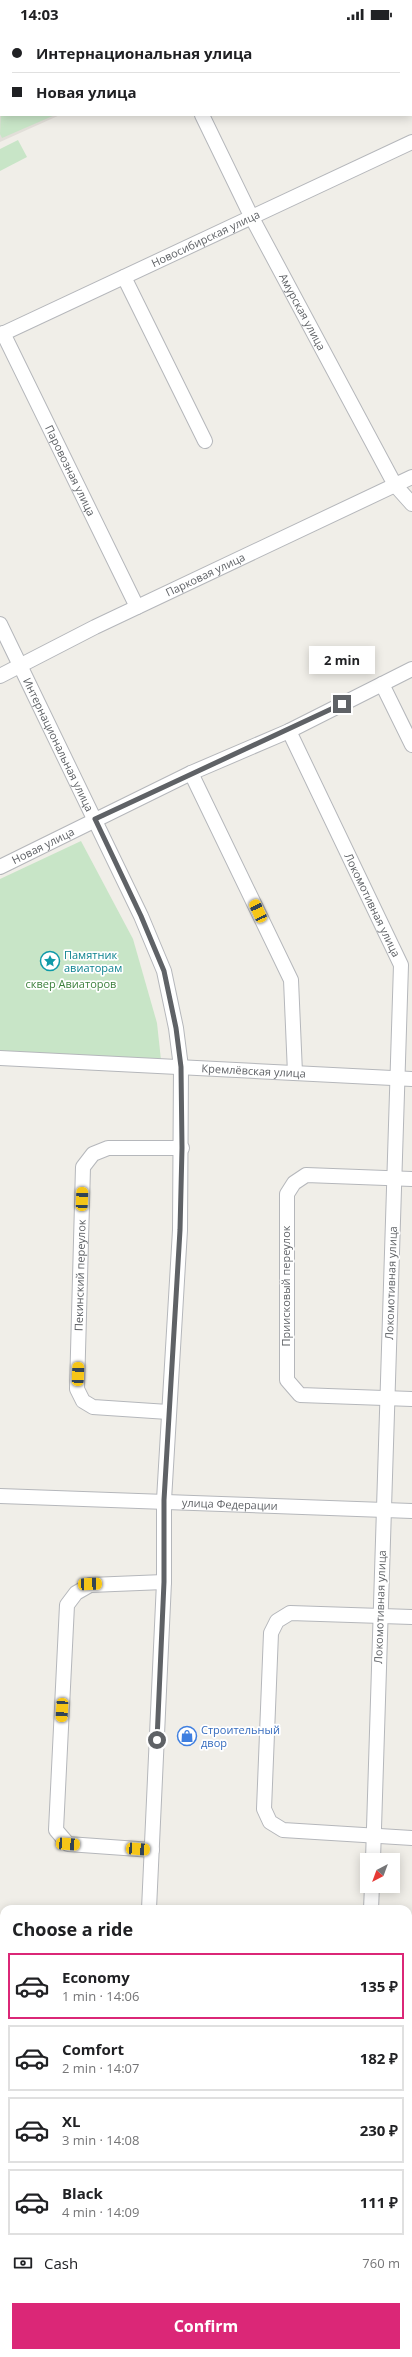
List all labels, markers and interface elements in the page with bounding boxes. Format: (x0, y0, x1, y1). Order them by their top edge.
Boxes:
text: 14:03 (20, 4, 59, 24)
text: Интернациональная улица (36, 43, 252, 63)
text: Новая улица (36, 82, 136, 102)
street label: Новосибирская улица (149, 206, 262, 270)
street label: Амурская улица (276, 271, 329, 353)
street label: Паровозная улица (42, 422, 99, 518)
street label: Парковая улица (163, 549, 247, 600)
callout: 2 min (309, 646, 375, 674)
text: 2 min (324, 651, 360, 669)
street label: Интернациональная улица (20, 675, 97, 814)
route end (333, 695, 351, 713)
street label: Новая улица (9, 824, 77, 867)
street label: Локомотивная улица (341, 850, 404, 959)
car (247, 898, 269, 924)
place label: Памятник авиаторам (64, 947, 122, 975)
place icon: Памятник авиаторам (39, 950, 61, 972)
park label: сквер Авиаторов (26, 976, 116, 991)
street label: Кремлёвская улица (201, 1060, 306, 1081)
car (76, 1187, 88, 1211)
street label: Пекинский переулок (71, 1219, 89, 1331)
street label: Приисковый переулок (278, 1225, 293, 1346)
street label: Локомотивная улица (381, 1226, 400, 1340)
car (72, 1362, 84, 1386)
street label: улица Федерации (182, 1495, 278, 1513)
street label: Локомотивная улица (370, 1550, 389, 1664)
car (78, 1578, 102, 1590)
car (55, 1698, 69, 1722)
place label: Строительный двор (201, 1722, 280, 1750)
shop icon: Строительный двор (176, 1725, 198, 1747)
route start (148, 1731, 166, 1749)
car (56, 1837, 80, 1851)
car (126, 1842, 150, 1856)
north arrow (360, 1853, 400, 1893)
map controls (360, 1853, 400, 1893)
text: Choose a ride (12, 1917, 133, 1941)
text: Economy (62, 1967, 130, 1987)
icon: car (14, 1968, 50, 2004)
text: 135 ₽ (360, 1976, 398, 1996)
text: 1 min · 14:06 (62, 1987, 139, 2005)
text: Comfort (62, 2039, 124, 2059)
icon: car (14, 2040, 50, 2076)
text: 182 ₽ (360, 2048, 398, 2068)
text: 2 min · 14:07 (62, 2059, 139, 2077)
text: XL (62, 2111, 80, 2131)
icon: car (14, 2112, 50, 2148)
text: 230 ₽ (360, 2120, 398, 2140)
text: 3 min · 14:08 (62, 2131, 139, 2149)
text: Black (62, 2183, 103, 2203)
icon: car (14, 2184, 50, 2220)
text: 111 ₽ (360, 2192, 398, 2212)
text: 4 min · 14:09 (62, 2203, 139, 2221)
icon: cash (12, 2252, 34, 2274)
text: Cash (44, 2253, 78, 2273)
text: 760 m (362, 2254, 400, 2272)
button: Confirm (12, 2303, 400, 2349)

